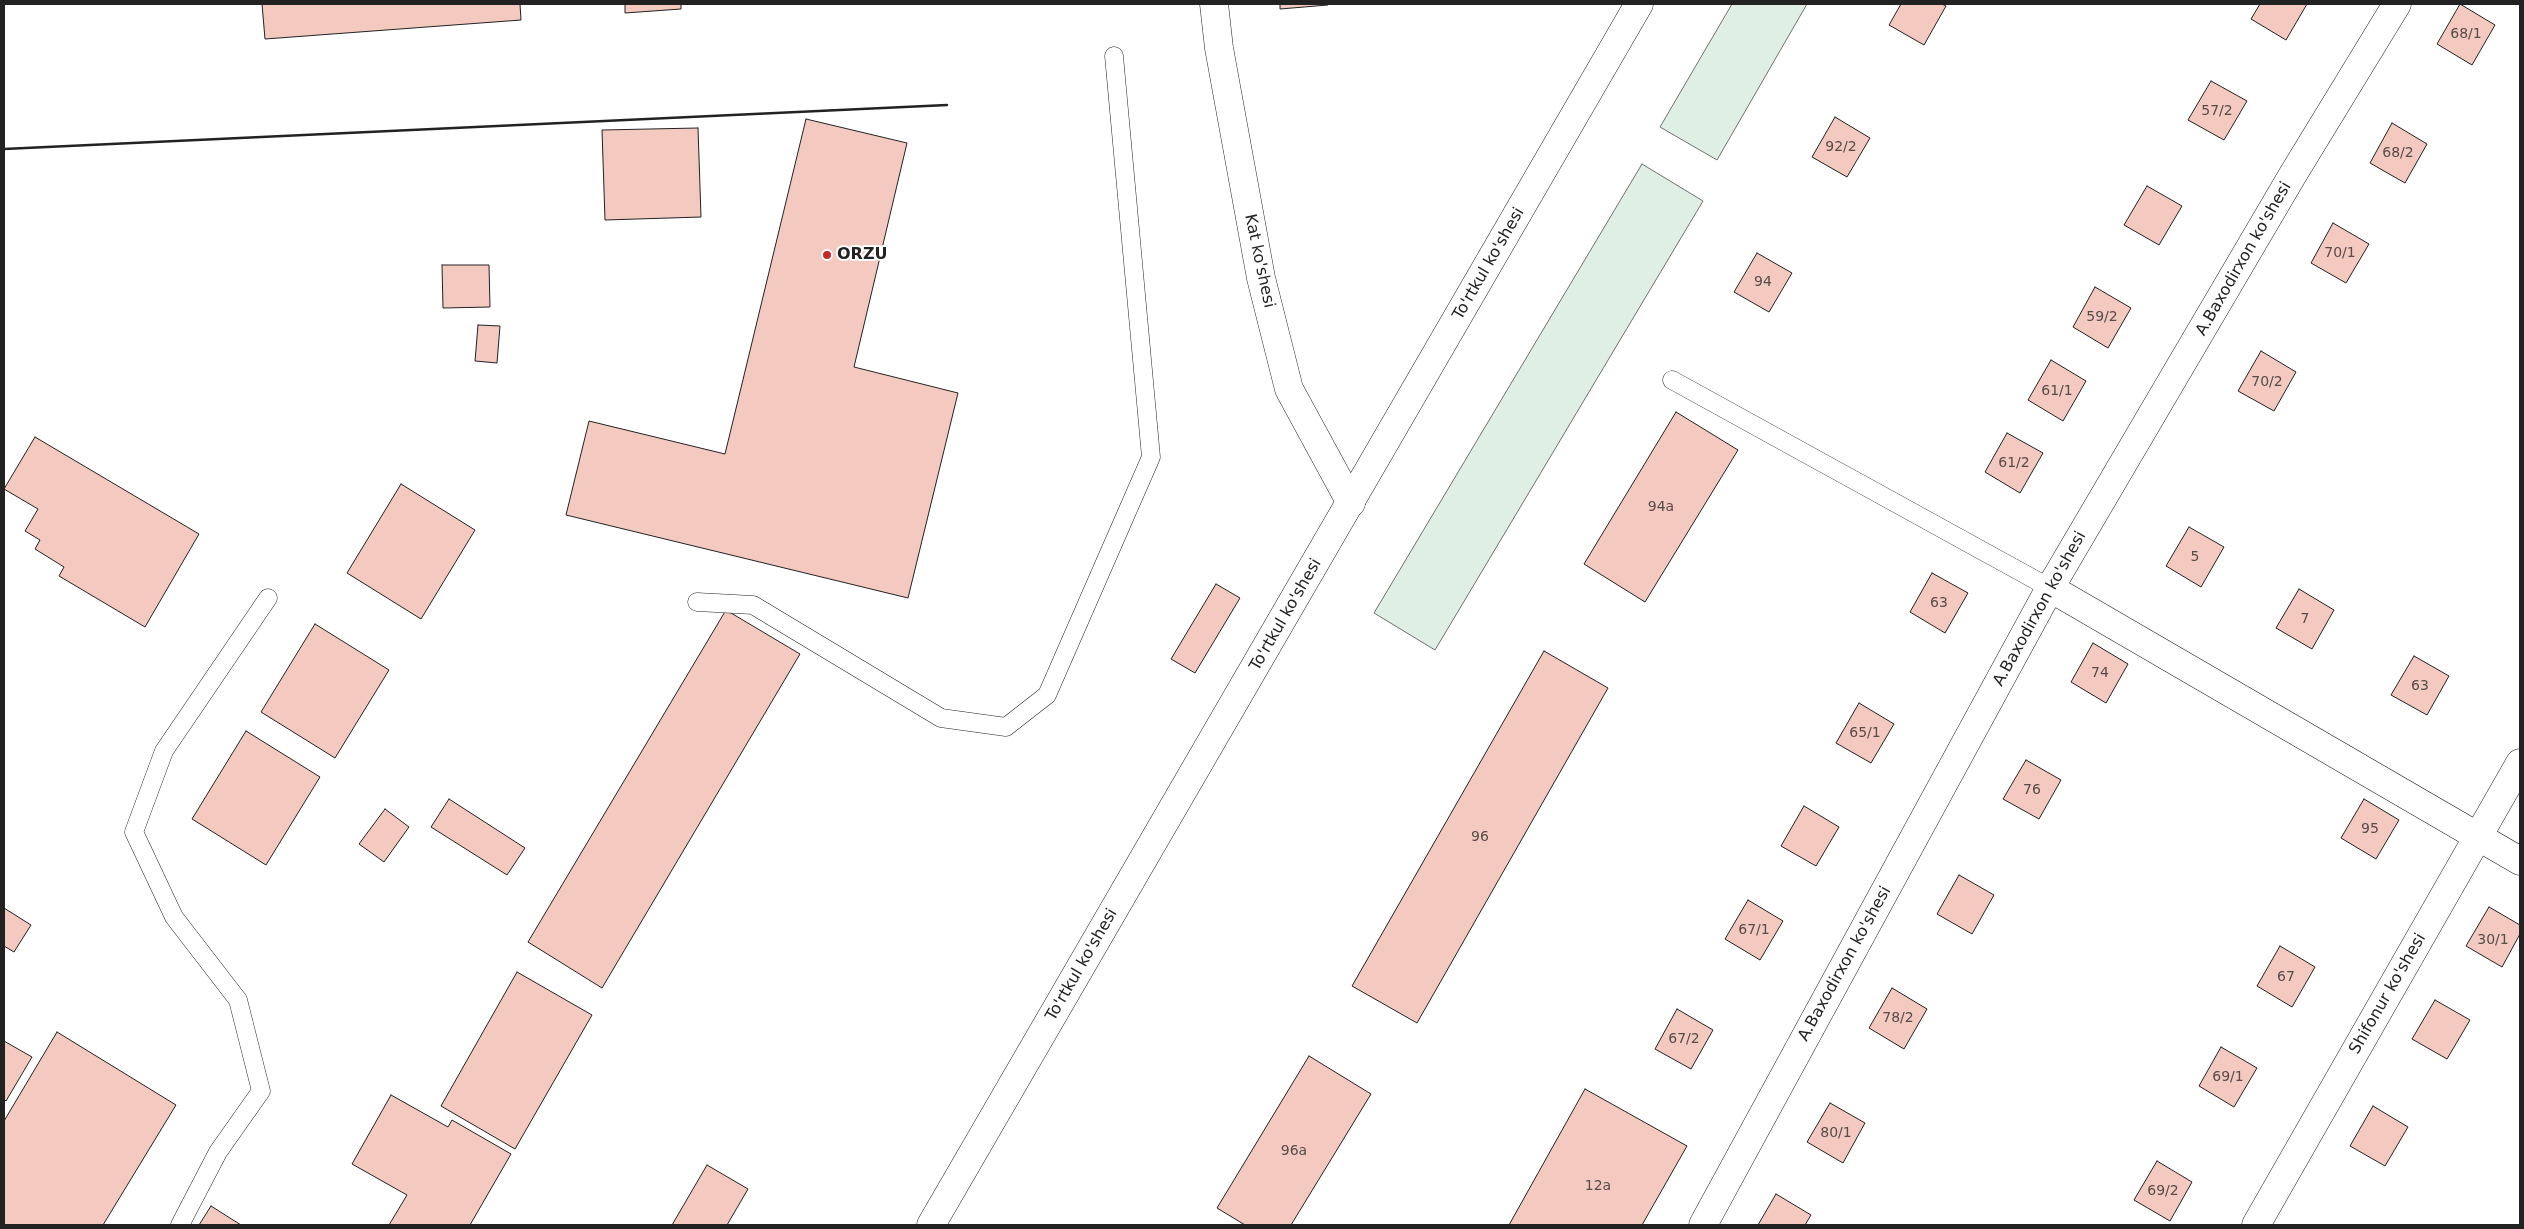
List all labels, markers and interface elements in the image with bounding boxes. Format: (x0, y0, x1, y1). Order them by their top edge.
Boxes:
house number: 68/1 (2450, 26, 2482, 42)
house number: 57/2 (2201, 103, 2233, 119)
house number: 92/2 (1825, 139, 1857, 155)
house number: 68/2 (2382, 145, 2414, 161)
street label: A.Baxodirxon ko'shesi (2192, 179, 2296, 339)
street label: To'rtkul ko'shesi (1449, 204, 1529, 324)
street label: Kat ko'shesi (1240, 212, 1278, 310)
place label: ORZU (837, 245, 888, 265)
house number: 70/1 (2324, 245, 2356, 261)
marker: ORZU (821, 249, 833, 261)
house number: 94 (1754, 274, 1772, 290)
house number: 59/2 (2086, 309, 2118, 325)
house number: 70/2 (2251, 374, 2283, 390)
house number: 61/1 (2041, 383, 2073, 399)
house number: 61/2 (1998, 455, 2030, 471)
house number: 94a (1648, 499, 1674, 515)
street label: A.Baxodirxon ko'shesi (1989, 528, 2091, 690)
house number: 5 (2191, 549, 2199, 565)
street label: To'rtkul ko'shesi (1246, 555, 1326, 675)
house number: 63 (1930, 595, 1948, 611)
house number: 7 (2301, 611, 2309, 627)
house number: 74 (2091, 665, 2109, 681)
house number: 63 (2411, 678, 2429, 694)
house number: 65/1 (1849, 725, 1881, 741)
house number: 76 (2023, 782, 2041, 798)
house number: 95 (2361, 821, 2379, 837)
house number: 96 (1471, 829, 1489, 845)
street label: A.Baxodirxon ko'shesi (1794, 883, 1896, 1045)
street label: To'rtkul ko'shesi (1042, 905, 1122, 1025)
house number: 67/1 (1738, 922, 1770, 938)
street label: Shifonur ko'shesi (2346, 930, 2430, 1058)
house number: 30/1 (2477, 932, 2509, 948)
house number: 67 (2277, 969, 2295, 985)
house number: 78/2 (1882, 1010, 1914, 1026)
house number: 67/2 (1668, 1031, 1700, 1047)
house number: 69/1 (2212, 1069, 2244, 1085)
house number: 80/1 (1820, 1125, 1852, 1141)
house number: 96a (1281, 1143, 1307, 1159)
house number: 12a (1585, 1178, 1611, 1194)
house number: 69/2 (2147, 1183, 2179, 1199)

